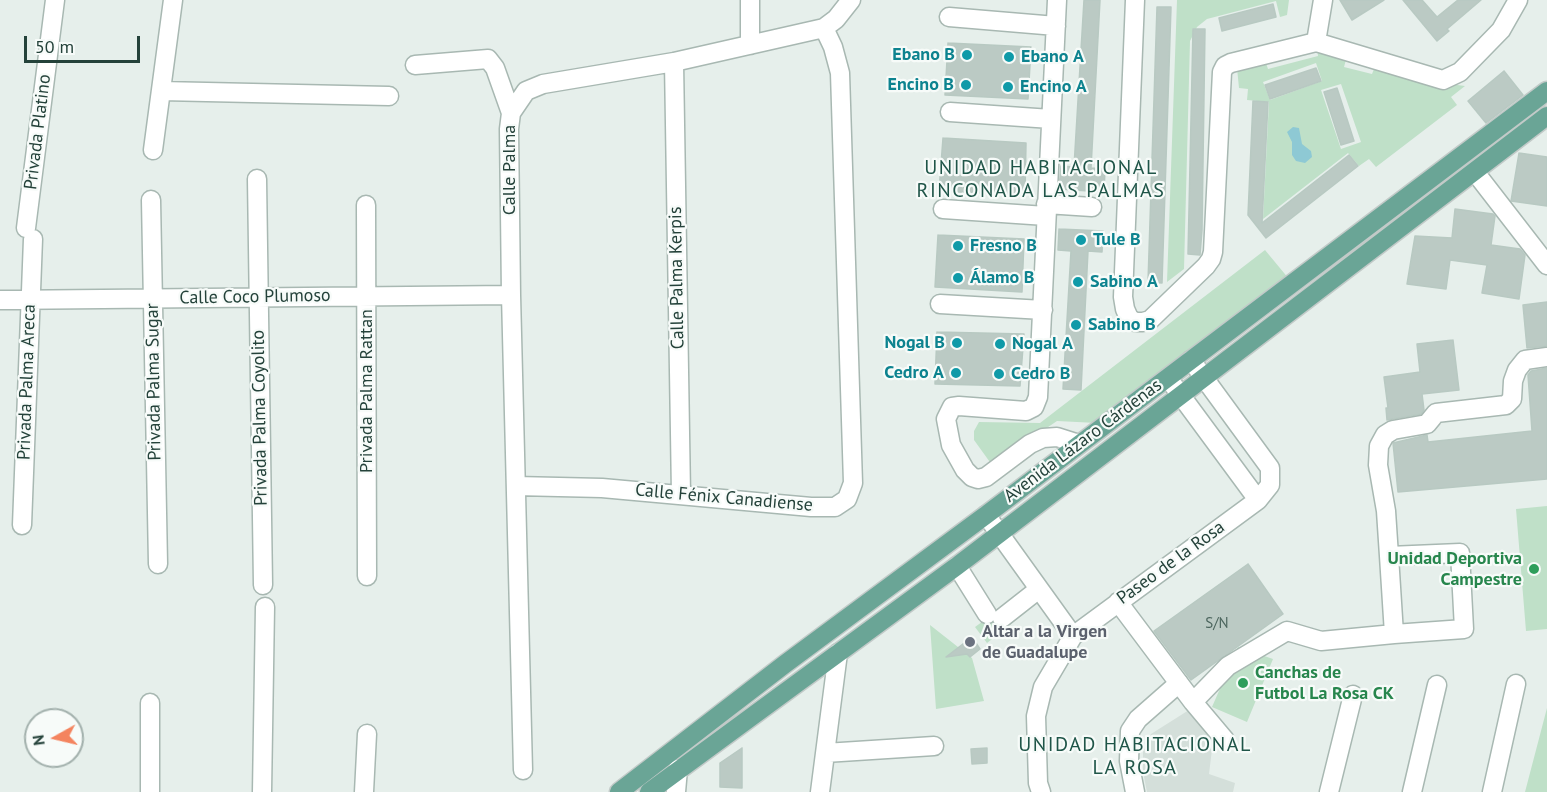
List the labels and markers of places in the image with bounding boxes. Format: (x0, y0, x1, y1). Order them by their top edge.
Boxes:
place label: Ebano B (892, 44, 955, 66)
place label: Ebano A (1021, 46, 1084, 68)
marker: Ebano B (960, 48, 974, 62)
marker: Ebano A (1002, 50, 1016, 64)
place label: Encino B (887, 74, 954, 96)
place label: Encino A (1020, 76, 1087, 98)
marker: Encino B (959, 78, 973, 92)
marker: Encino A (1001, 80, 1015, 94)
place label: Tule B (1093, 229, 1141, 251)
marker: Tule B (1074, 233, 1088, 247)
place label: Fresno B (970, 235, 1037, 257)
marker: Fresno B (951, 239, 965, 253)
place label: Álamo B (970, 267, 1034, 289)
marker: Álamo B (951, 271, 965, 285)
place label: Sabino A (1090, 271, 1158, 293)
marker: Sabino A (1071, 275, 1085, 289)
place label: Sabino B (1088, 314, 1156, 336)
marker: Sabino B (1069, 318, 1083, 332)
place label: Nogal B (884, 332, 945, 354)
place label: Nogal A (1012, 333, 1073, 355)
marker: Nogal B (950, 336, 964, 350)
marker: Nogal A (993, 337, 1007, 351)
place label: Cedro A (884, 362, 944, 384)
place label: Cedro B (1011, 363, 1070, 385)
marker: Cedro A (949, 366, 963, 380)
marker: Cedro B (992, 367, 1006, 381)
place label: Unidad Deportiva Campestre (1388, 548, 1522, 590)
marker: Unidad Deportiva Campestre (1527, 562, 1541, 576)
place label: Altar a la Virgen de Guadalupe (982, 621, 1107, 664)
marker: Altar a la Virgen de Guadalupe (963, 635, 977, 649)
place label: Canchas de Futbol La Rosa CK (1255, 662, 1394, 704)
marker: Canchas de Futbol La Rosa CK (1236, 676, 1250, 690)

